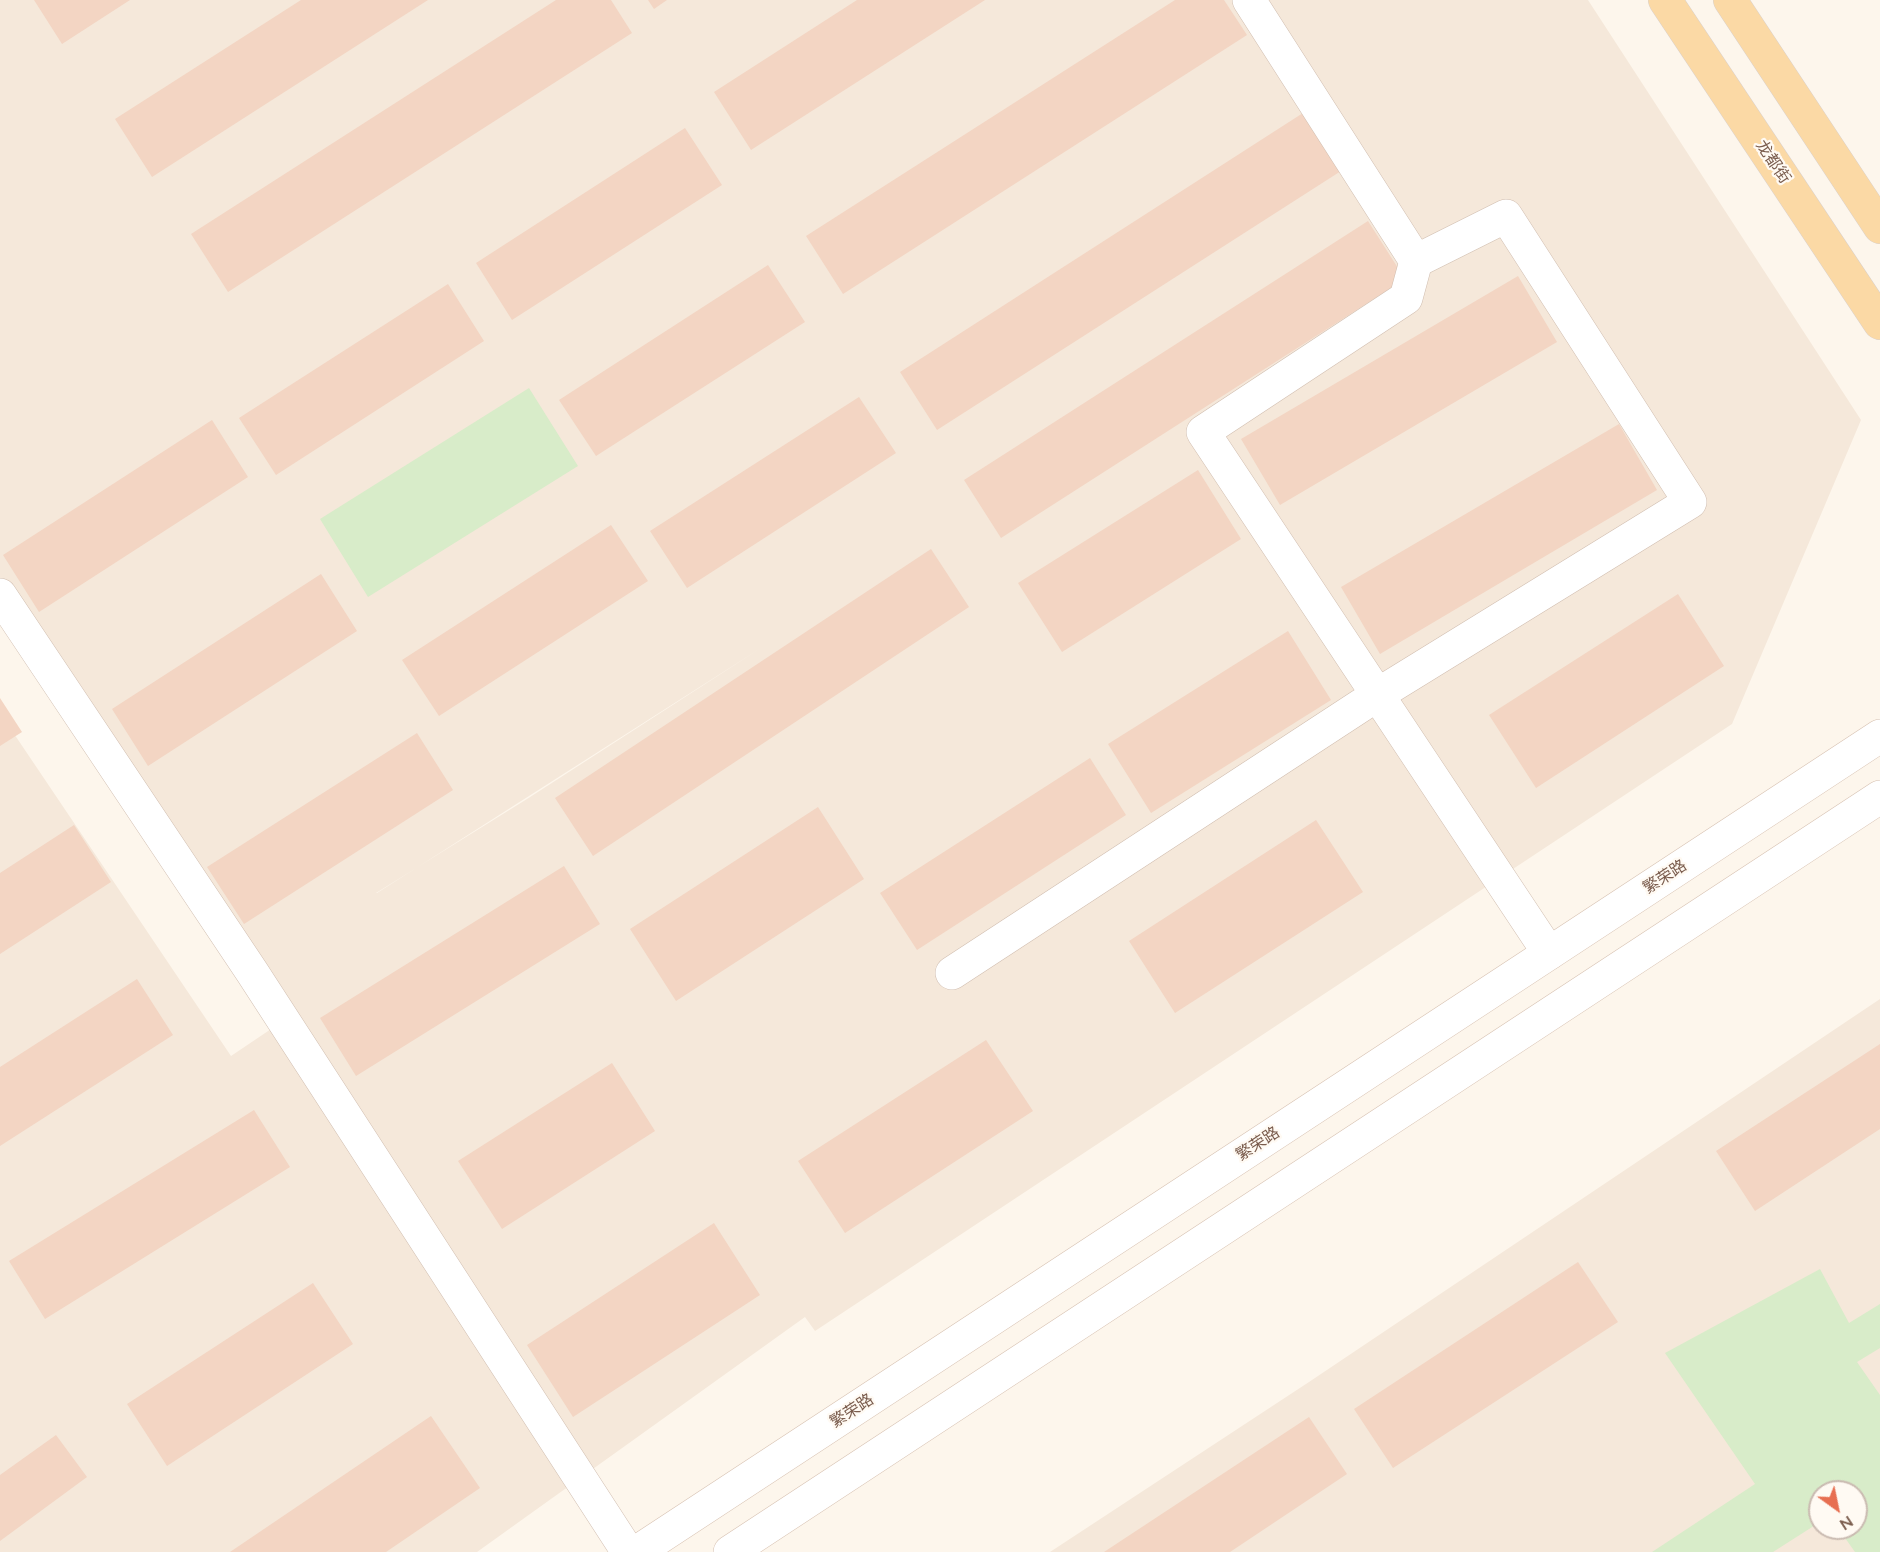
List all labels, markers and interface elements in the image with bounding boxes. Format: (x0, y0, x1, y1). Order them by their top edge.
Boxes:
street label: 龙都街 (1752, 137, 1794, 187)
street label: 繁荣路 (1640, 856, 1690, 898)
street label: 繁荣路 (1233, 1123, 1283, 1165)
street label: 繁荣路 (827, 1390, 877, 1432)
north arrow (1808, 1480, 1868, 1540)
text: N (1836, 1512, 1857, 1535)

